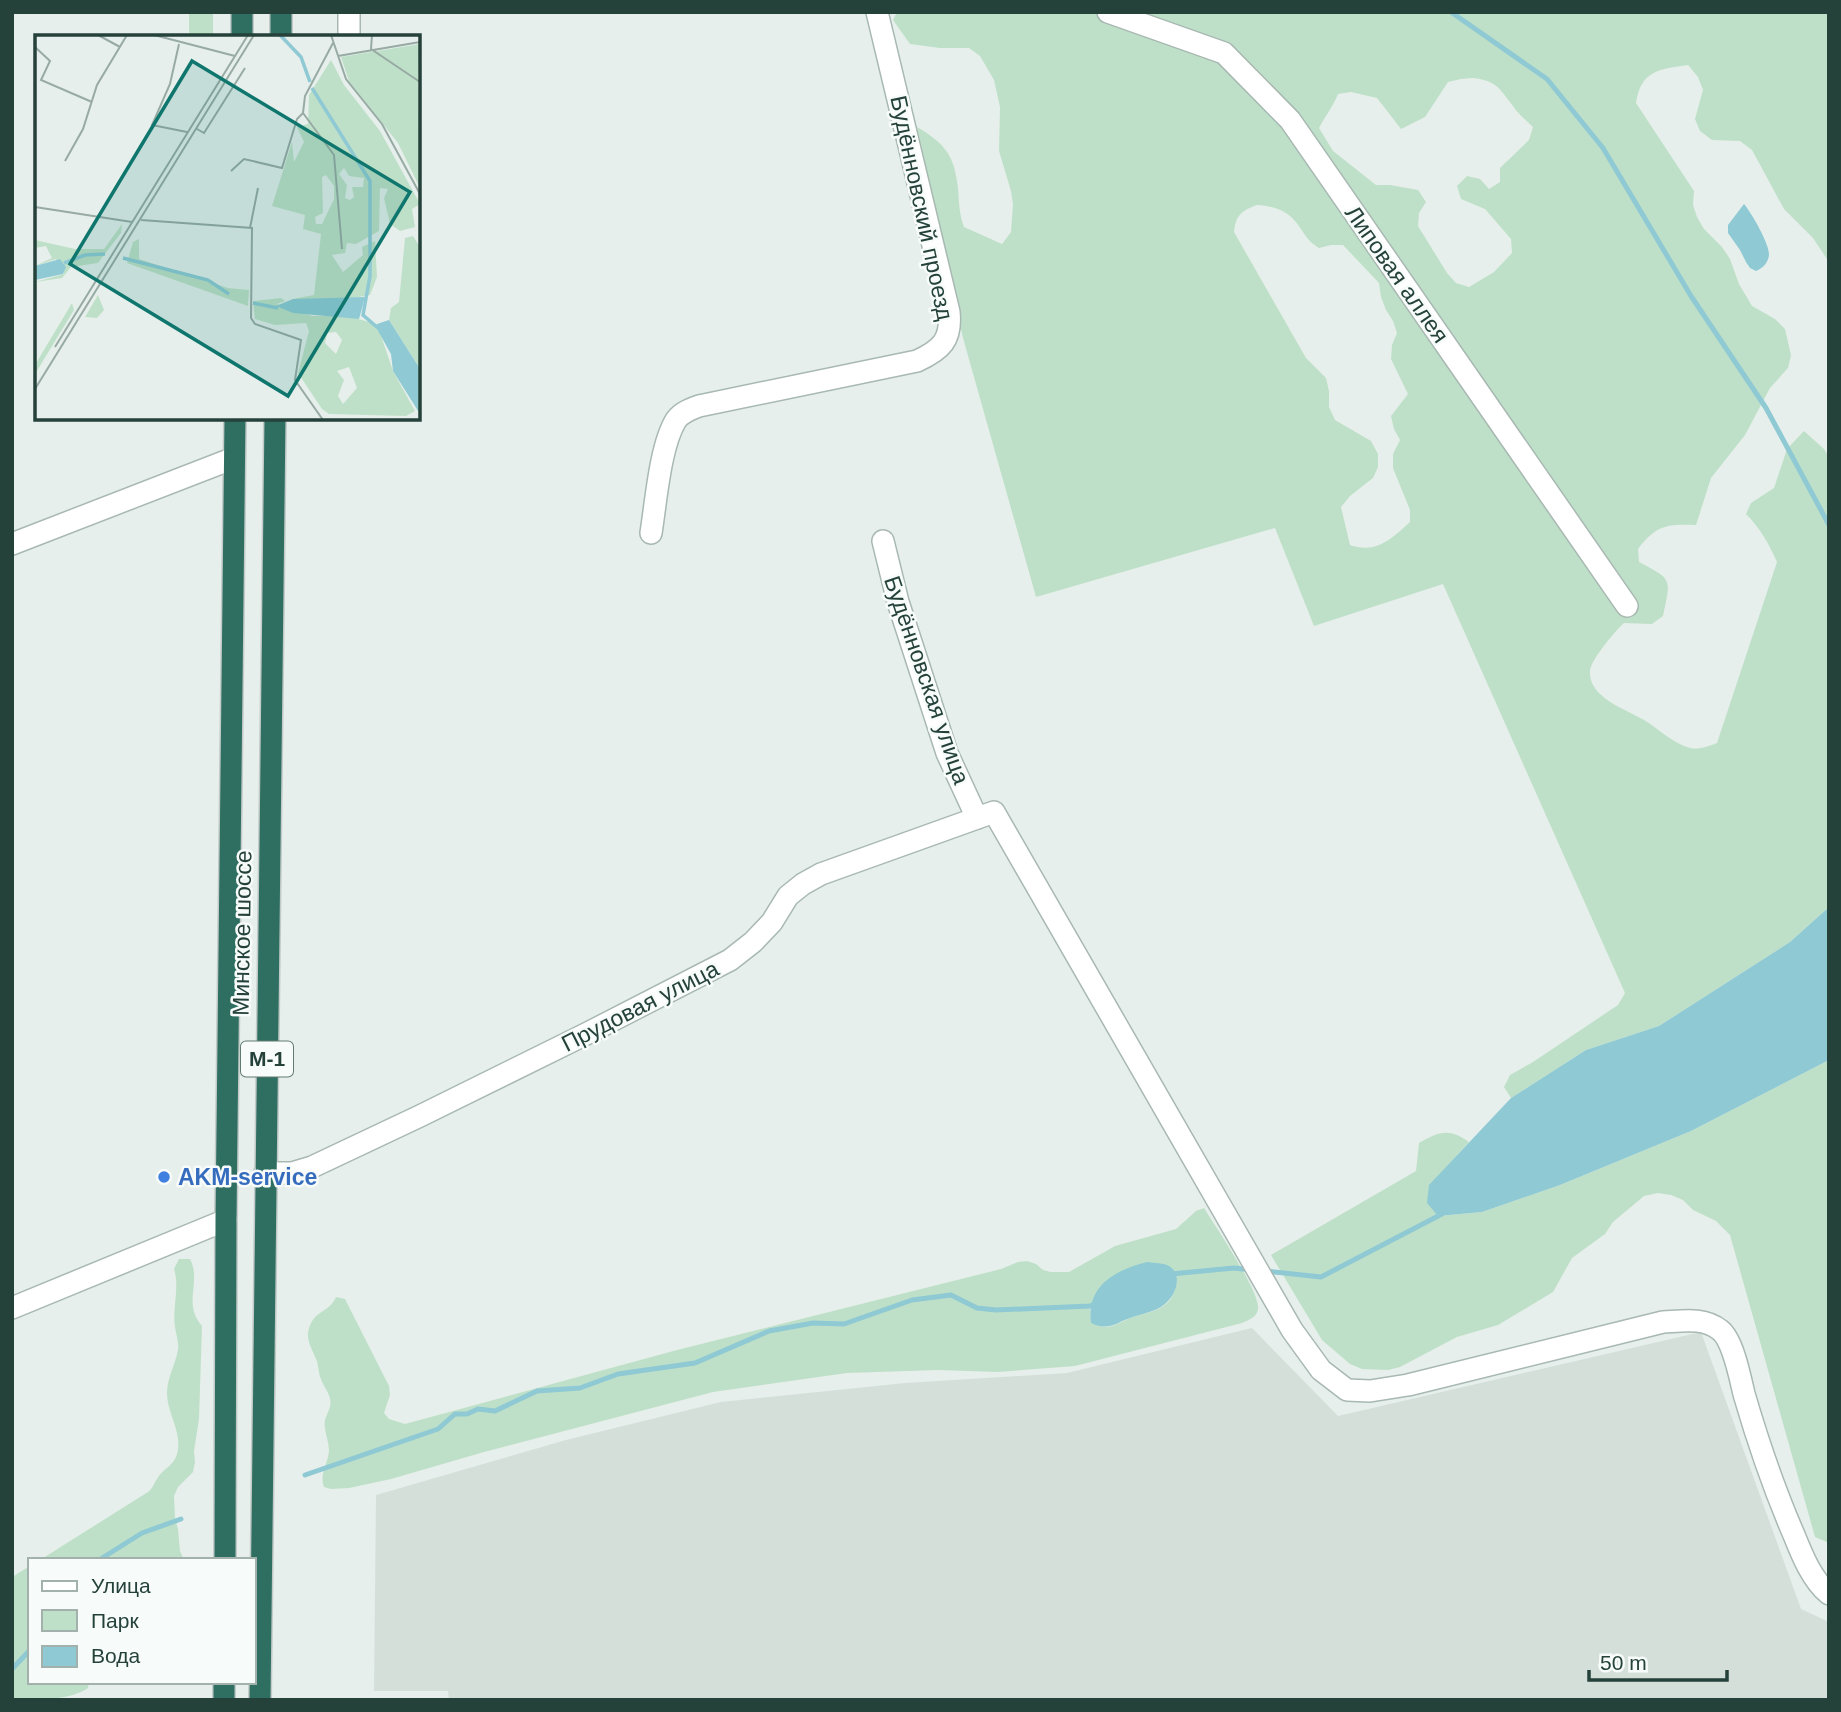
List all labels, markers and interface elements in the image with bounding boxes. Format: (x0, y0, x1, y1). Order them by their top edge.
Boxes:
inset map (35, 35, 420, 420)
street label: Будённовский проезд (885, 93, 959, 323)
street label: Липовая аллея (1340, 200, 1454, 348)
street label: Будённовская улица (879, 572, 975, 788)
street label: Минское шоссе (228, 850, 256, 1016)
street label: Прудовая улица (557, 955, 723, 1057)
road number: М-1 (241, 1042, 293, 1076)
place label: AKM-service (178, 1164, 317, 1190)
marker: AKM-service (156, 1169, 172, 1185)
legend (28, 1558, 256, 1684)
text: Улица (91, 1574, 151, 1597)
text: Парк (91, 1609, 139, 1632)
scale bar (1589, 1638, 1727, 1682)
text: Вода (91, 1644, 140, 1667)
text: 50 m (1600, 1651, 1647, 1674)

